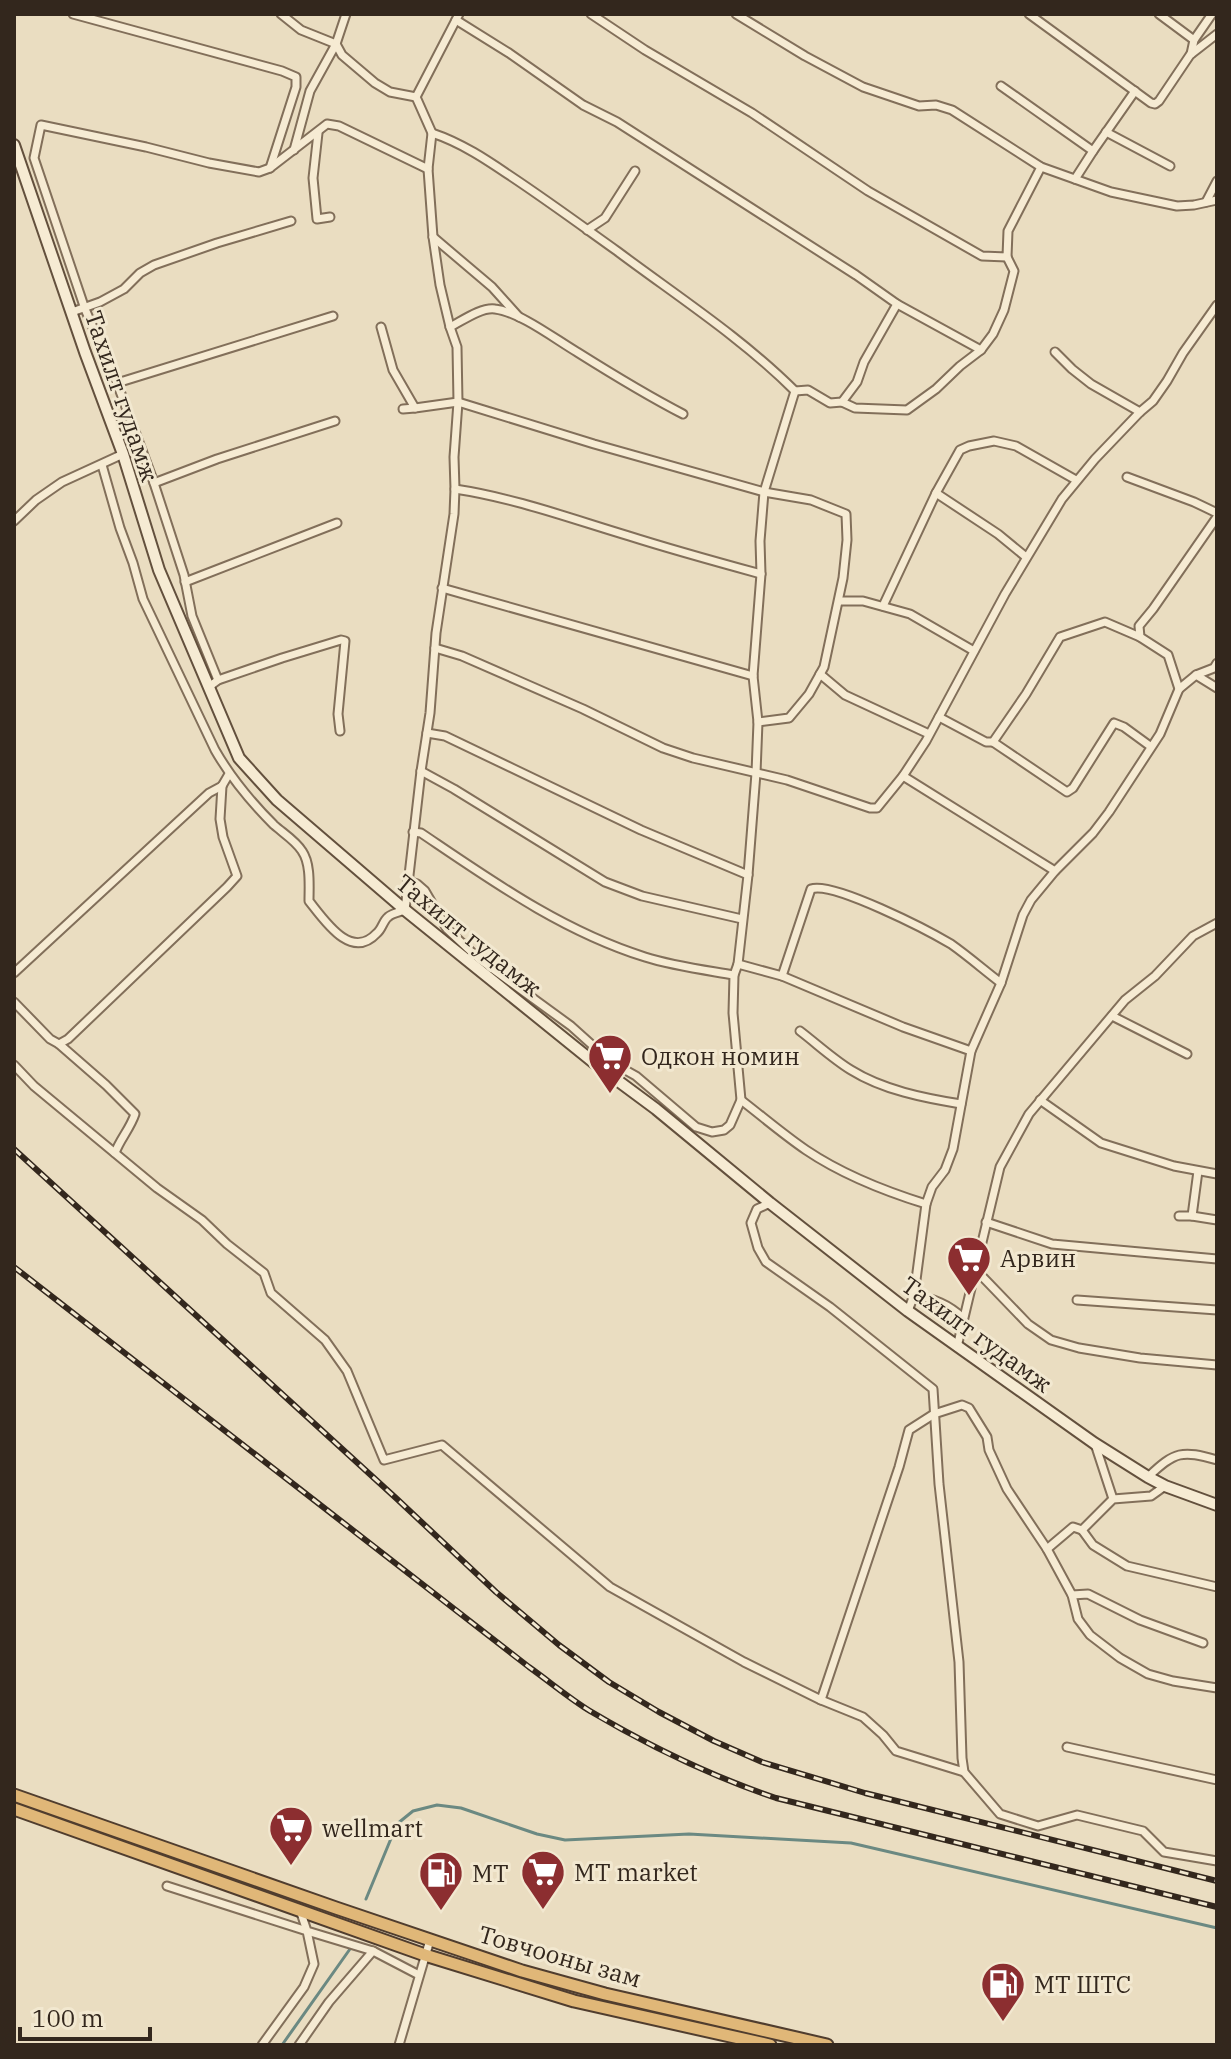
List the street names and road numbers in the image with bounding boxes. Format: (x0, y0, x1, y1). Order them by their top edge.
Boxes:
street label: Тахилт гудамж (78, 306, 166, 486)
street label: Тахилт гудамж (390, 866, 548, 1004)
street label: Тахилт гудамж (895, 1269, 1059, 1399)
street label: Товчооны зам (475, 1918, 645, 1994)

